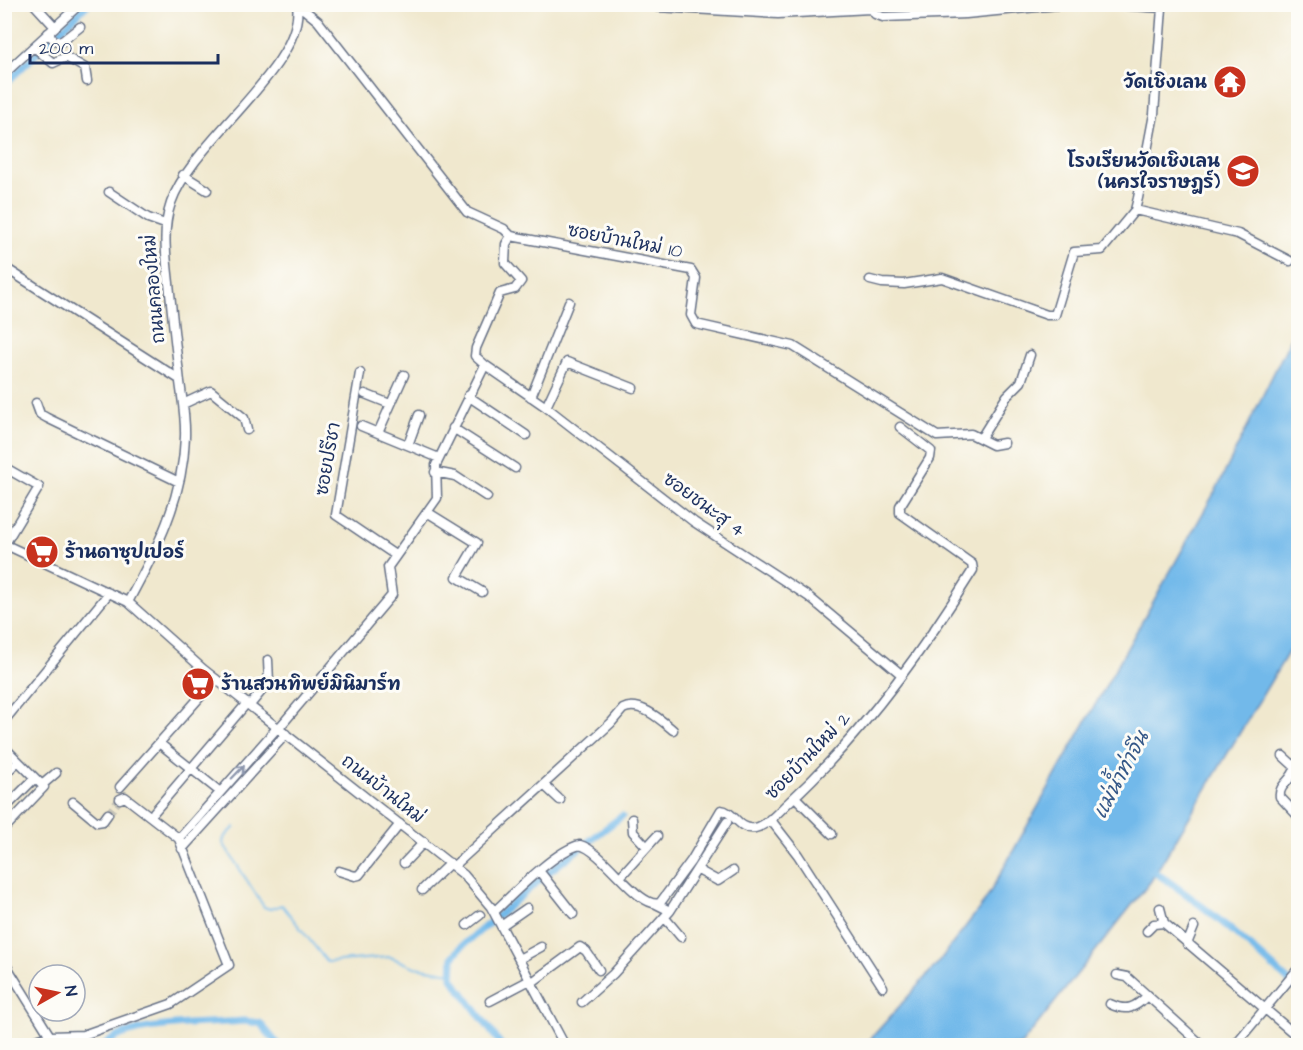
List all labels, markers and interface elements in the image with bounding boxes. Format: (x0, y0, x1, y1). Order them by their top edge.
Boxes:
scale bar (30, 27, 218, 65)
text: 200 m (39, 36, 93, 61)
temple icon: วัดเชิงเลน (1212, 64, 1248, 100)
place label: วัดเชิงเลน (1124, 70, 1207, 95)
place label: โรงเรียนวัดเชิงเลน (นครใจราษฎร์) (1066, 149, 1221, 195)
school or university icon: โรงเรียนวัดเชิงเลน (นครใจราษฎร์) (1225, 153, 1261, 189)
street label: ซอยบ้านใหม่ 10 (565, 217, 685, 264)
street label: ถนนคลองใหม่ (136, 234, 171, 345)
street label: ซอยปรีชา (309, 420, 347, 498)
street label: ซอยชนะสุ 4 (657, 467, 750, 544)
supermarket icon: ร้านดาซุปเปอร์ (24, 534, 60, 570)
place label: ร้านดาซุปเปอร์ (65, 539, 185, 565)
supermarket icon: ร้านสวนทิพย์มินิมาร์ท (180, 666, 216, 702)
place label: ร้านสวนทิพย์มินิมาร์ท (221, 671, 401, 697)
street label: ซอยบ้านใหม่ 2 (759, 705, 857, 805)
water label: แม่น้ำท่าจีน (1082, 723, 1157, 824)
street label: ถนนบ้านใหม่ (336, 748, 430, 829)
one-way arrow (231, 764, 245, 779)
north arrow (27, 963, 87, 1023)
text: N (59, 984, 82, 997)

